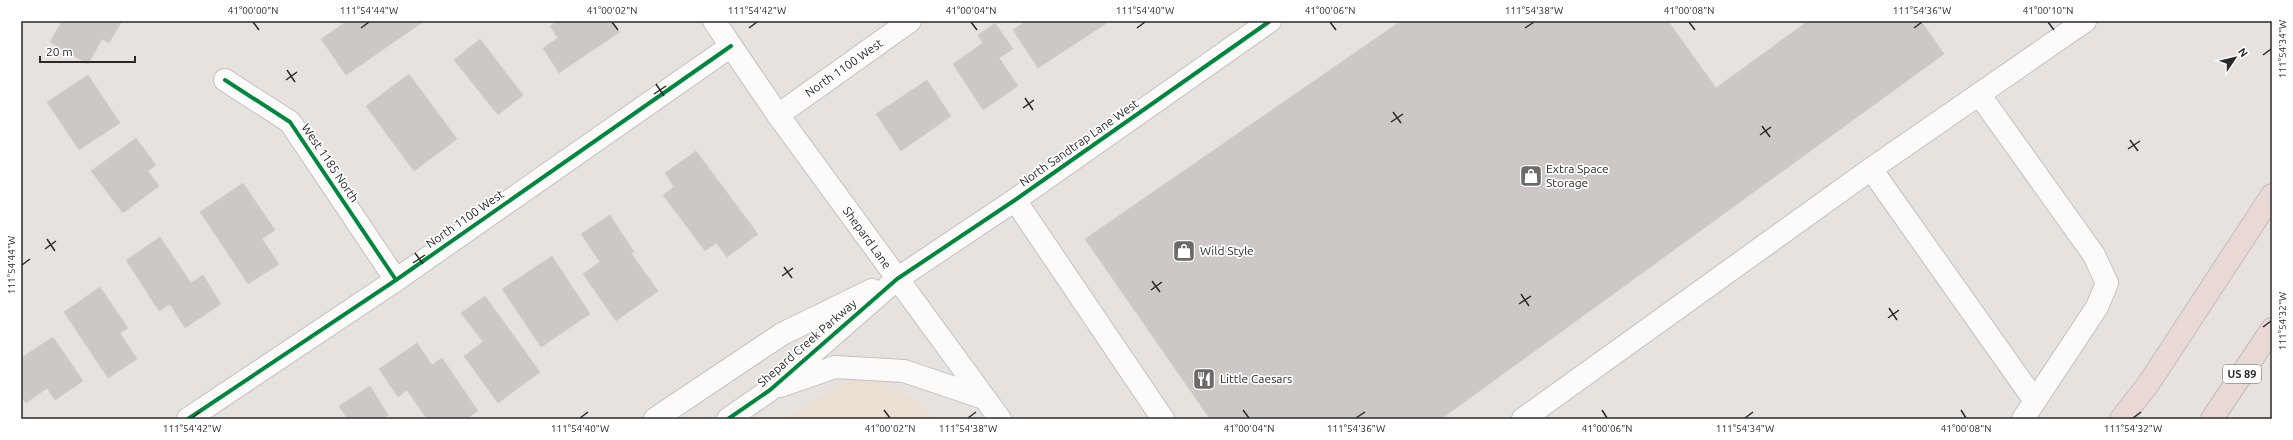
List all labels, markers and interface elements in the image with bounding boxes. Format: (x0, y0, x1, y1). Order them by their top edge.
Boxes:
text: 41°00'00"N (228, 5, 278, 16)
text: 111°54'44"W (340, 5, 398, 16)
text: 41°00'02"N (587, 5, 637, 16)
text: 111°54'42"W (728, 5, 786, 16)
text: 41°00'04"N (946, 5, 996, 16)
text: 111°54'40"W (1116, 5, 1174, 16)
text: 41°00'06"N (1305, 5, 1355, 16)
text: 111°54'38"W (1505, 5, 1563, 16)
text: 41°00'08"N (1664, 5, 1714, 16)
text: 111°54'36"W (1893, 5, 1951, 16)
text: 41°00'10"N (2023, 5, 2073, 16)
text: 111°54'34"W (2277, 20, 2288, 78)
street label: North 1100 West (802, 36, 885, 99)
scale bar (40, 38, 135, 64)
north arrow (2215, 38, 2255, 78)
text: 20 m (46, 45, 73, 58)
text: N (2236, 45, 2250, 59)
street label: North Sandtrap Lane West (1017, 96, 1141, 189)
street label: West 1185 North (299, 121, 361, 204)
place label: Extra Space Storage (1546, 162, 1609, 189)
shop icon: Extra Space Storage (1518, 163, 1544, 189)
street label: North 1100 West (423, 187, 506, 250)
street label: Shepard Lane (841, 204, 894, 271)
text: 111°54'44"W (6, 236, 17, 294)
shop icon: Wild Style (1171, 238, 1197, 264)
place label: Wild Style (1200, 244, 1254, 257)
text: 111°54'32"W (2277, 292, 2288, 350)
street label: Shepard Creek Parkway (755, 296, 859, 389)
road number: US 89 (2223, 365, 2261, 383)
restaurant icon: Little Caesars (1191, 366, 1217, 392)
place label: Little Caesars (1220, 372, 1292, 385)
text: 111°54'42"W (163, 423, 221, 434)
text: 111°54'40"W (551, 423, 609, 434)
text: 41°00'02"N (865, 423, 915, 434)
text: 111°54'38"W (939, 423, 997, 434)
text: 41°00'04"N (1224, 423, 1274, 434)
text: 111°54'36"W (1327, 423, 1385, 434)
text: 41°00'06"N (1582, 423, 1632, 434)
text: 111°54'34"W (1716, 423, 1774, 434)
text: 41°00'08"N (1941, 423, 1991, 434)
text: 111°54'32"W (2104, 423, 2162, 434)

